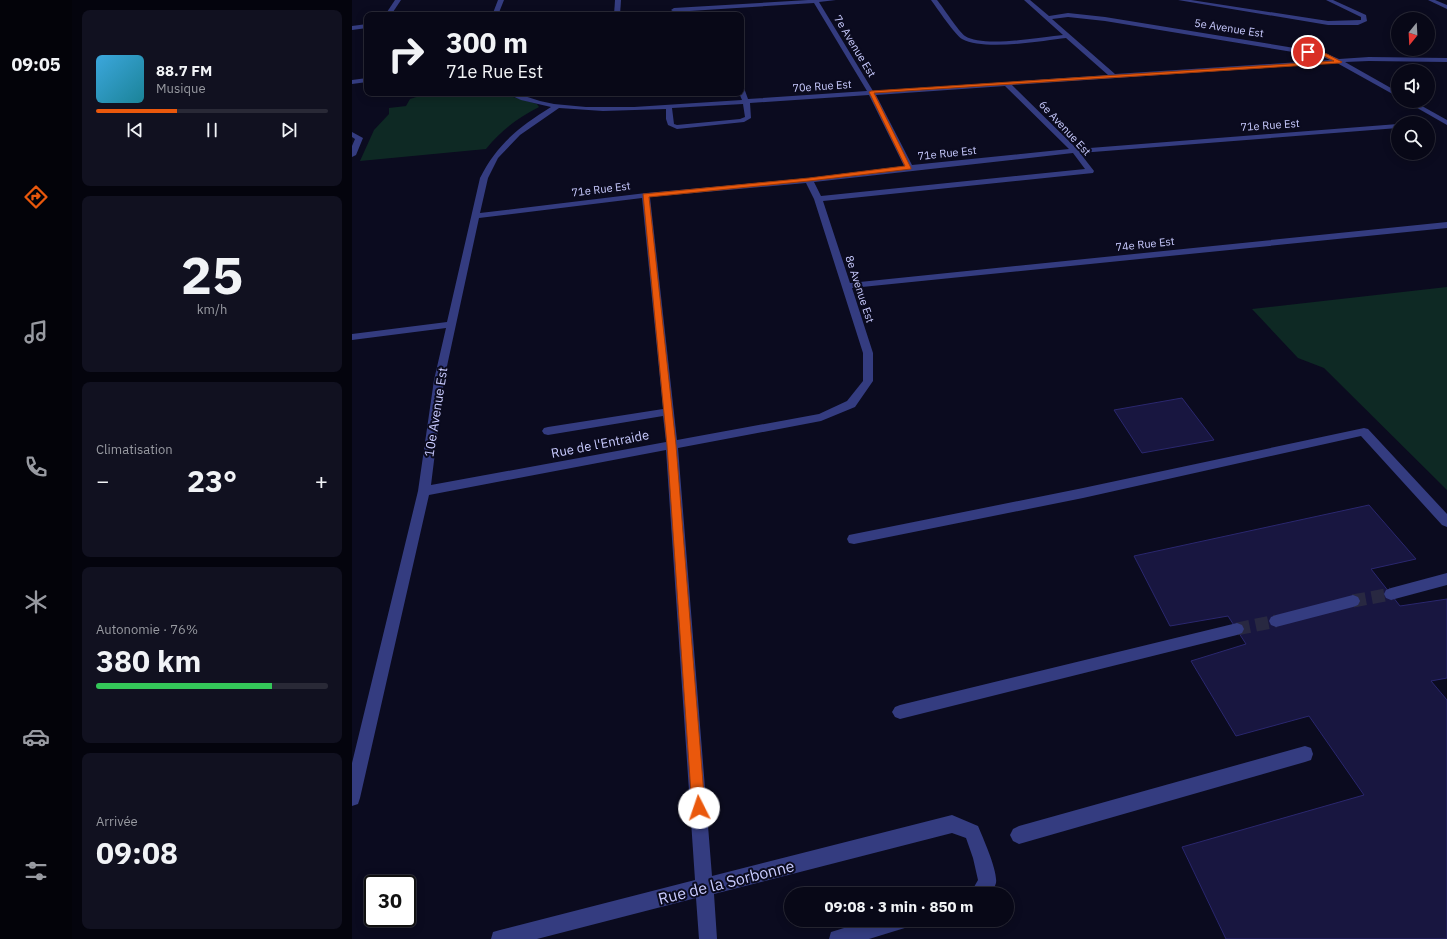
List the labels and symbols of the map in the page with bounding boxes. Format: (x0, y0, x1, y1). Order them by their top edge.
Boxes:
street label: 7e Avenue Est (831, 12, 879, 80)
north arrow (1391, 12, 1435, 56)
street label: 5e Avenue Est (1193, 16, 1265, 40)
pin (1291, 35, 1325, 69)
street label: 70e Rue Est (792, 77, 852, 95)
street label: 6e Avenue Est (1036, 98, 1094, 159)
street label: 71e Rue Est (1240, 116, 1300, 134)
street label: 71e Rue Est (917, 143, 977, 163)
street label: 71e Rue Est (571, 178, 631, 200)
street label: 74e Rue Est (1115, 234, 1175, 254)
street label: 8e Avenue Est (843, 253, 878, 325)
street label: 10e Avenue Est (421, 366, 451, 458)
street label: Rue de l'Entraide (550, 426, 650, 462)
position arrow (678, 787, 720, 829)
street label: Rue de la Sorbonne (656, 855, 796, 909)
speed limit sign: 30 (364, 875, 416, 927)

